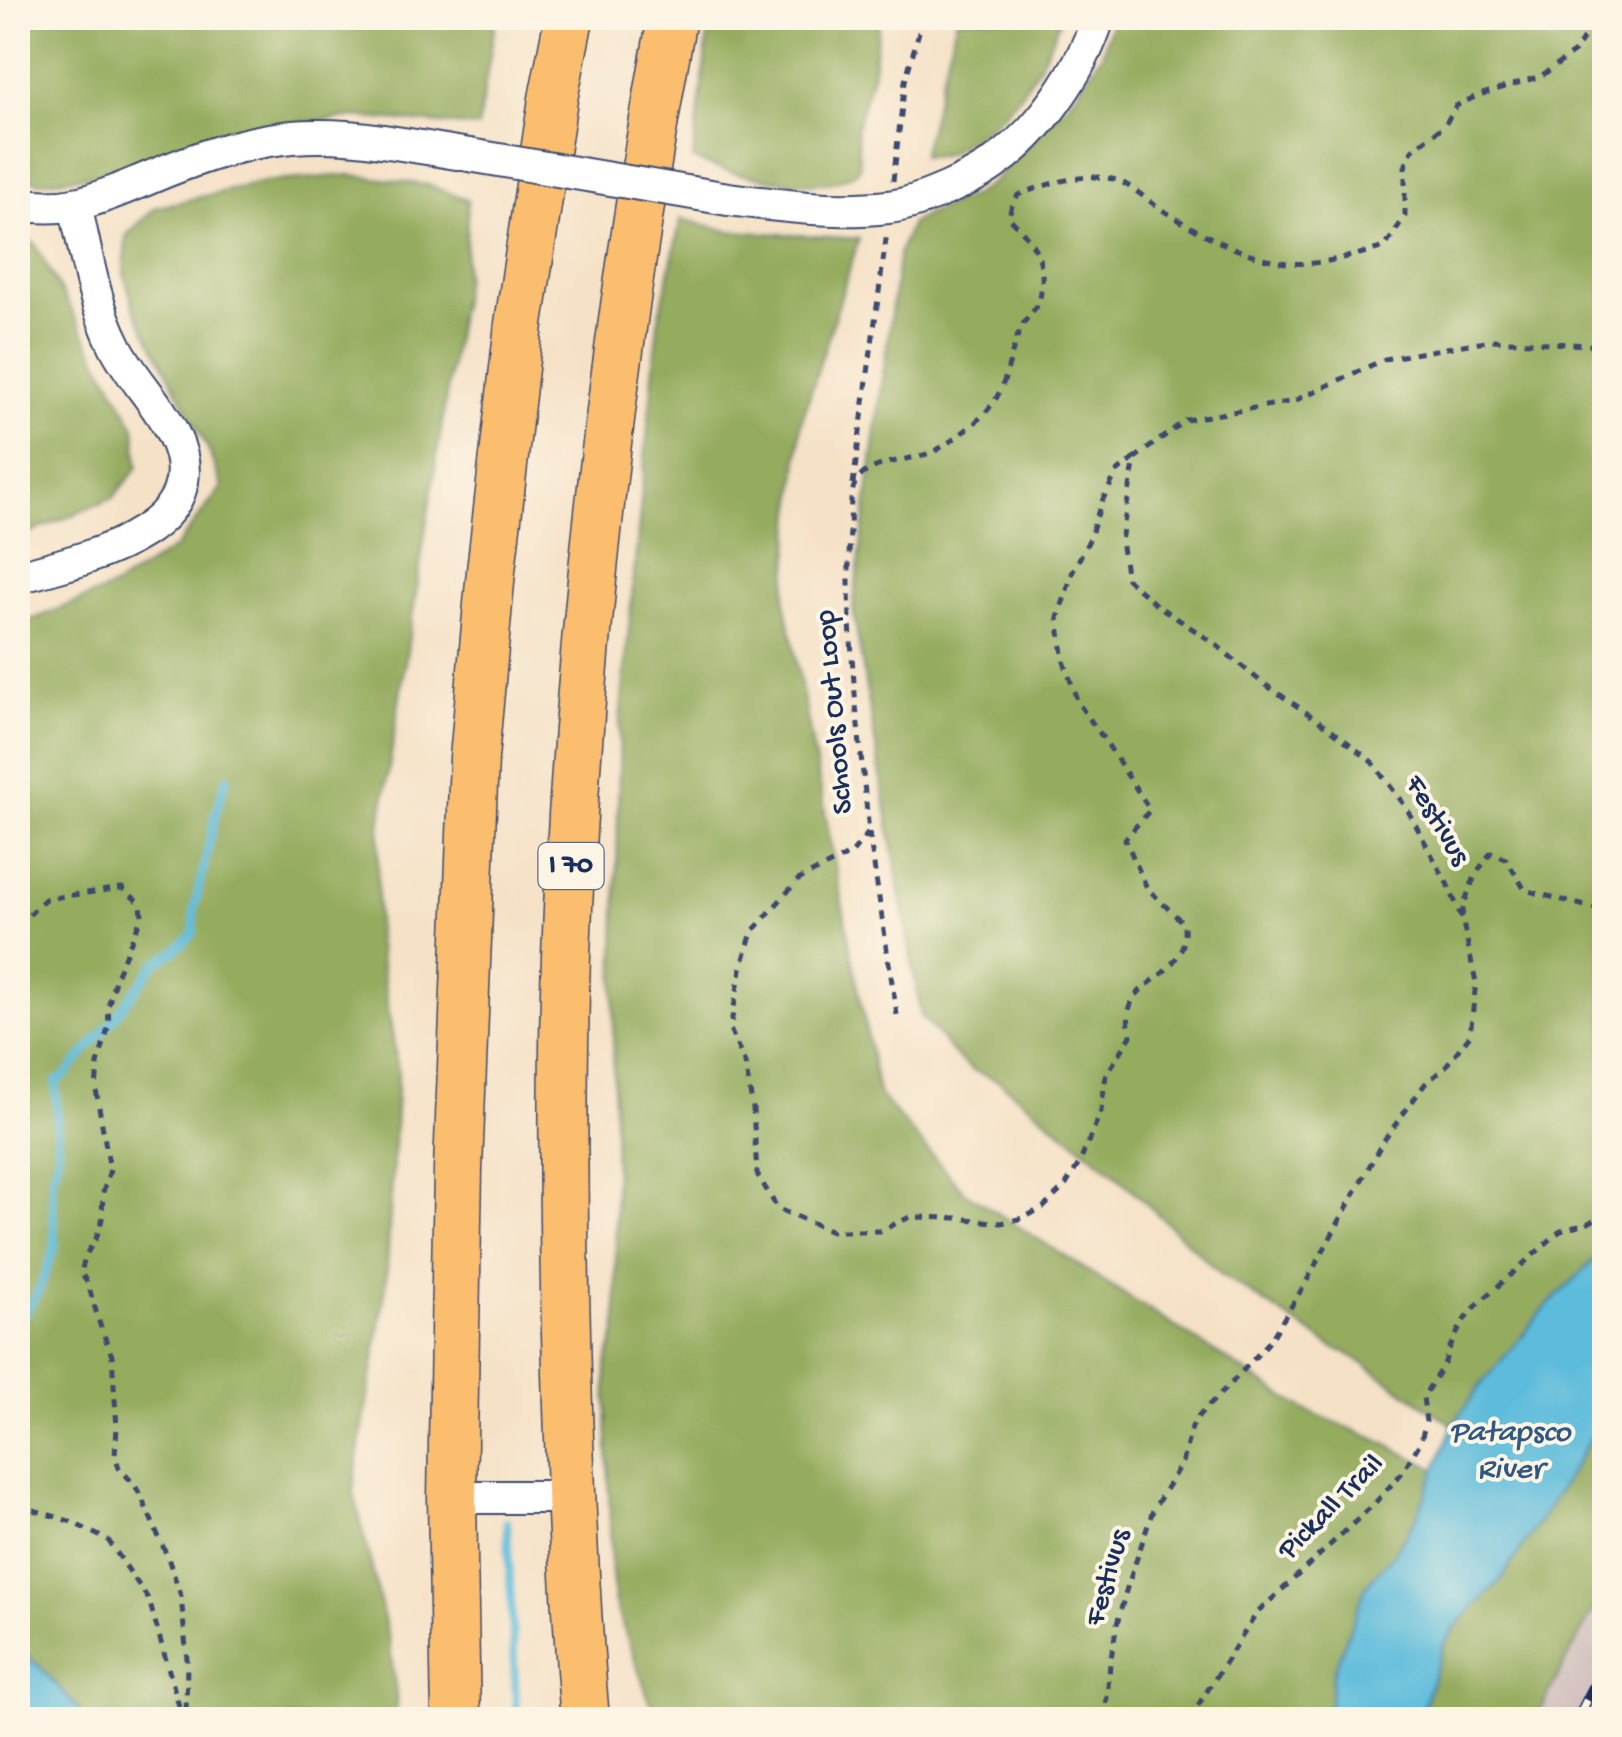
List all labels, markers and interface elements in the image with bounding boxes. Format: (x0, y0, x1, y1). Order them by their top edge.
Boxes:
street label: Schools Out Loop (810, 608, 862, 815)
street label: Festivus (1395, 769, 1477, 873)
road number: I 70 (538, 843, 604, 889)
water label: Patapsco River (1449, 1415, 1572, 1490)
street label: Pickall Trail (1271, 1448, 1392, 1569)
street label: Festivus (1078, 1525, 1140, 1631)

